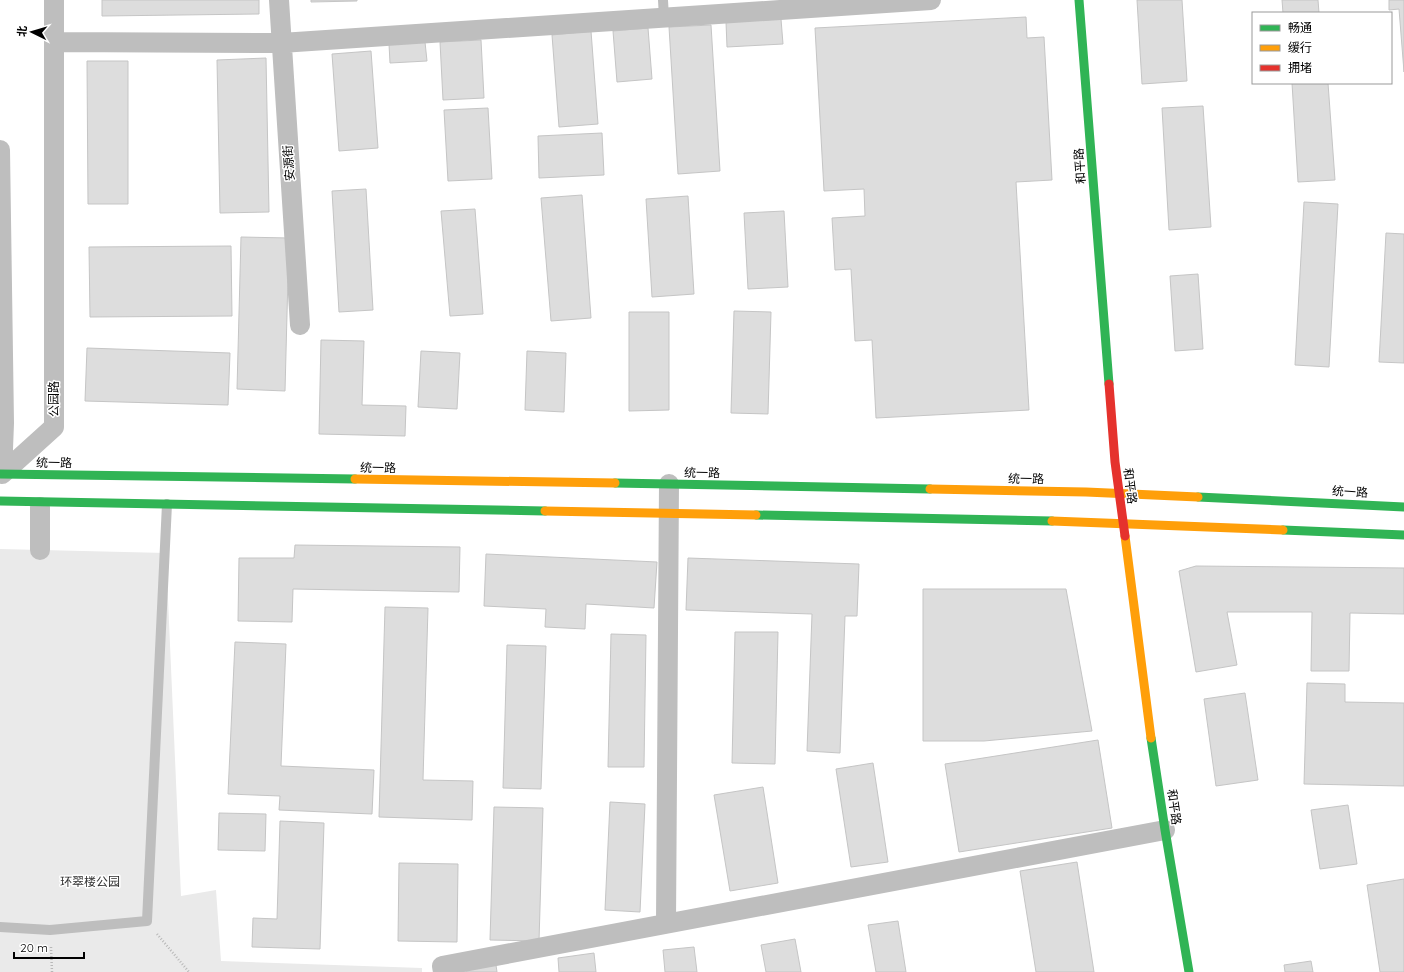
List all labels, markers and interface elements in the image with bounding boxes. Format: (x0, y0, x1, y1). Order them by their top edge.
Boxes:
north arrow (12, 12, 52, 52)
legend (1252, 12, 1392, 84)
text: 畅通 (1288, 20, 1312, 35)
text: 北 (15, 25, 29, 37)
text: 缓行 (1288, 40, 1312, 55)
text: 拥堵 (1288, 60, 1312, 75)
street label: 安源街 (280, 145, 297, 182)
street label: 和平路 (1071, 148, 1088, 185)
street label: 公园路 (46, 381, 61, 417)
street label: 统一路 (36, 455, 72, 470)
street label: 统一路 (360, 460, 396, 475)
street label: 统一路 (684, 465, 720, 480)
street label: 和平路 (1121, 467, 1140, 505)
street label: 统一路 (1008, 471, 1044, 486)
street label: 统一路 (1332, 483, 1368, 500)
street label: 和平路 (1165, 788, 1184, 826)
park label: 环翠楼公园 (60, 874, 120, 889)
scale bar (14, 934, 84, 960)
text: 20 m (20, 940, 48, 955)

